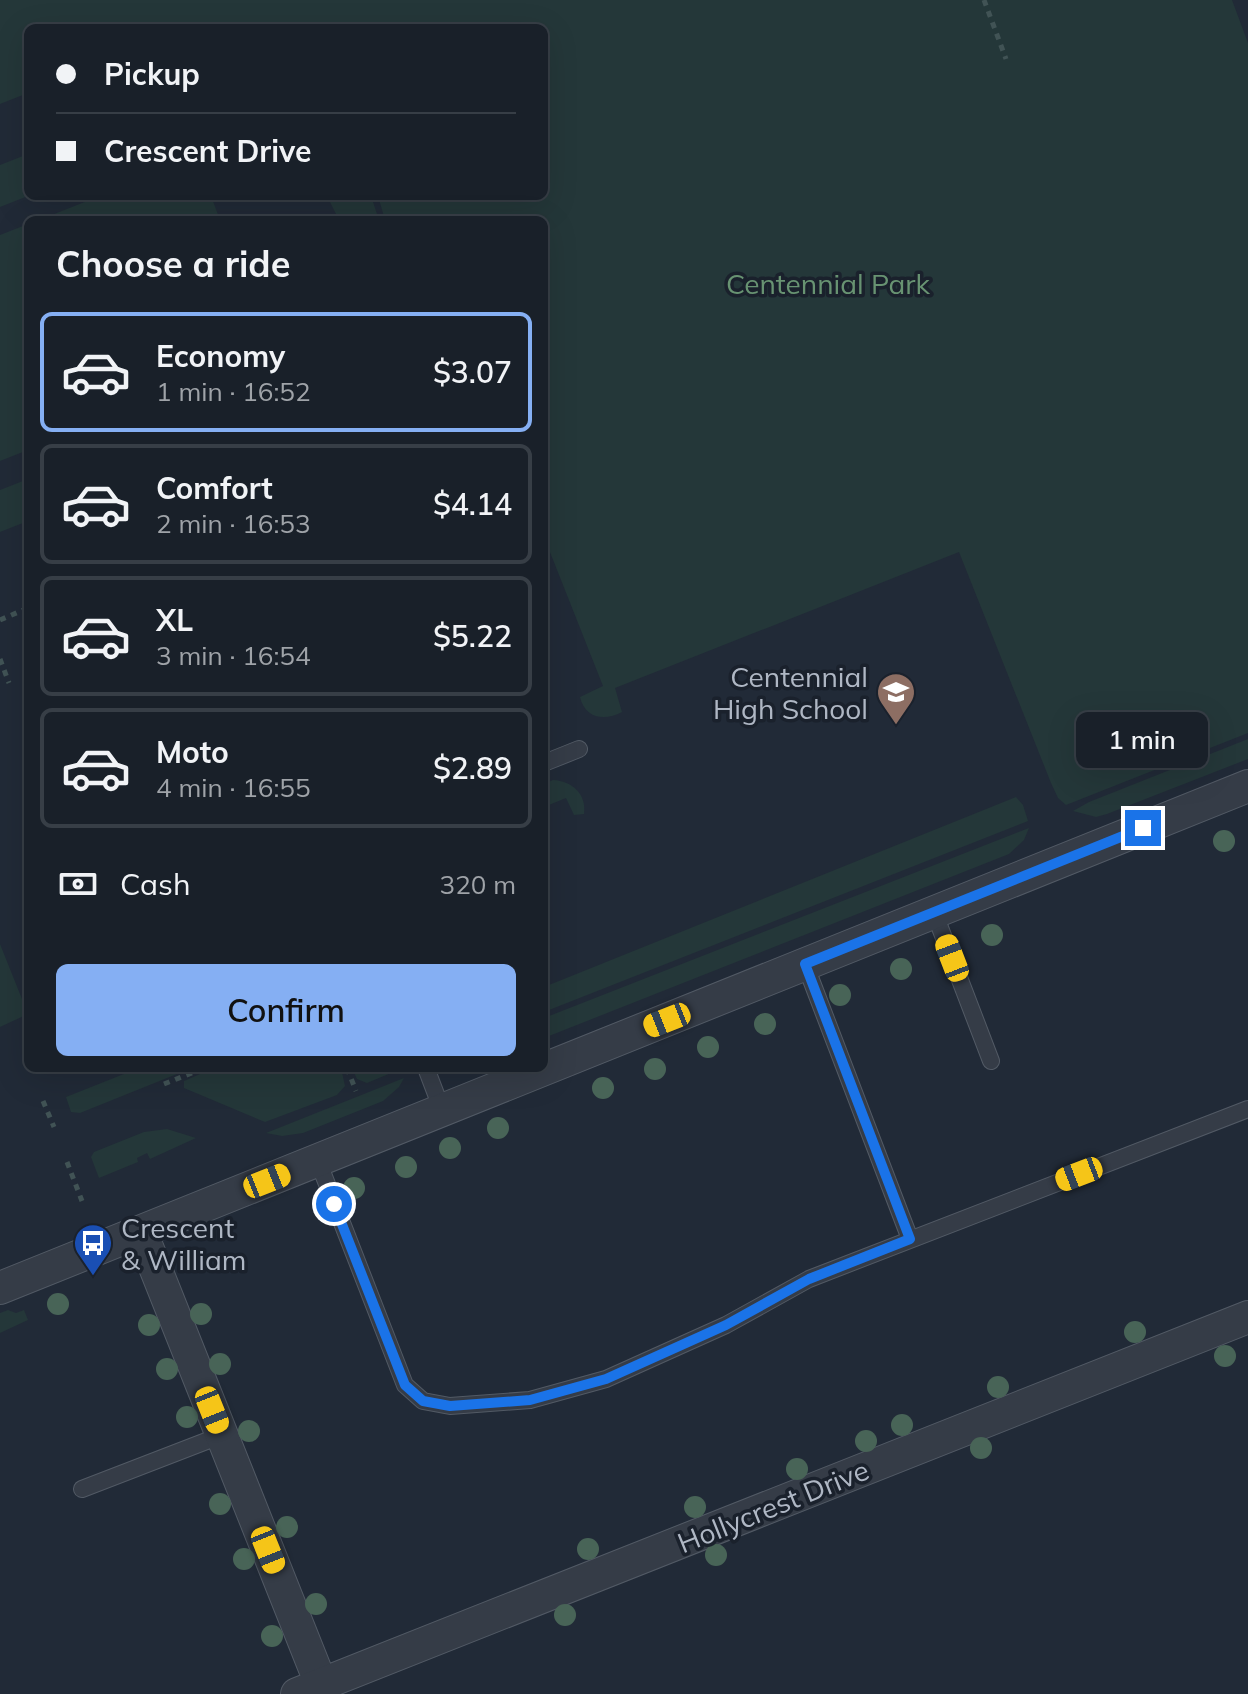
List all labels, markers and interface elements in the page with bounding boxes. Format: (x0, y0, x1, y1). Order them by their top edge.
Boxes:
text: Pickup (104, 55, 200, 93)
text: Crescent Drive (104, 132, 311, 170)
text: Choose a ride (56, 241, 290, 286)
park label: Centennial Park (726, 266, 931, 301)
icon: car (60, 336, 132, 408)
text: Economy (156, 337, 285, 375)
text: $3.07 (433, 353, 512, 391)
text: 1 min · 16:52 (156, 375, 311, 408)
icon: car (60, 468, 132, 540)
text: Comfort (156, 469, 273, 507)
text: $4.14 (433, 485, 512, 523)
text: 2 min · 16:53 (156, 507, 311, 540)
icon: car (60, 600, 132, 672)
text: XL (156, 601, 193, 639)
text: $5.22 (433, 617, 512, 655)
text: 3 min · 16:54 (156, 639, 311, 672)
place label: Centennial High School (713, 659, 868, 726)
school or university icon: Centennial High School (875, 671, 917, 726)
callout: 1 min (1077, 712, 1209, 768)
text: 1 min (1108, 723, 1176, 756)
icon: car (60, 732, 132, 804)
text: Moto (156, 733, 229, 771)
text: $2.89 (433, 749, 512, 787)
text: 4 min · 16:55 (156, 771, 311, 804)
route end (1125, 810, 1161, 846)
icon: cash (56, 862, 100, 906)
text: Cash (120, 865, 191, 903)
text: 320 m (440, 868, 516, 901)
car (932, 931, 972, 985)
button: Confirm (56, 964, 516, 1056)
car (640, 1000, 694, 1040)
car (1052, 1154, 1106, 1194)
car (240, 1161, 294, 1201)
route start (316, 1186, 352, 1222)
place label: Crescent & William (121, 1210, 246, 1277)
bus stop icon: Crescent & William (72, 1222, 114, 1277)
car (192, 1383, 232, 1437)
street label: Hollycrest Drive (672, 1452, 874, 1560)
car (248, 1523, 288, 1577)

